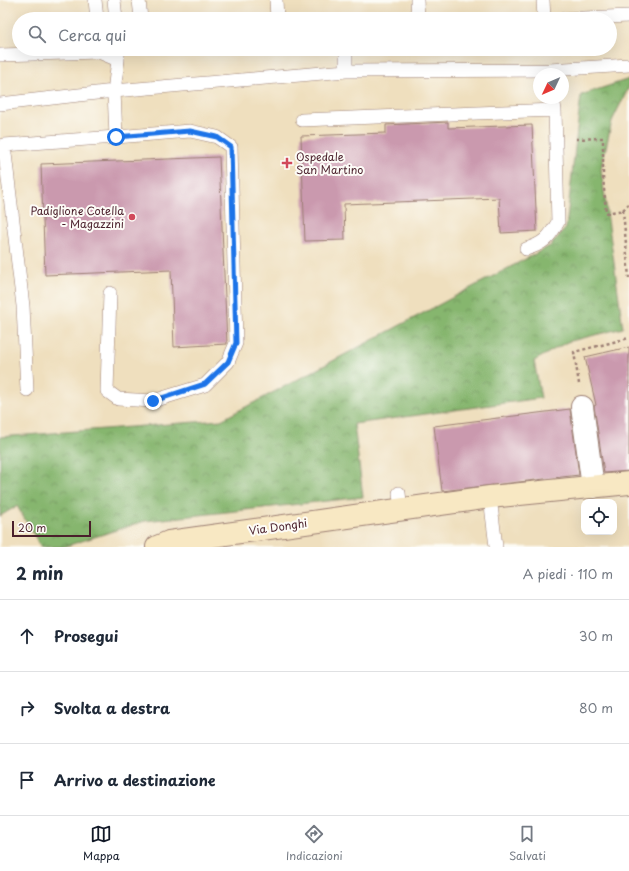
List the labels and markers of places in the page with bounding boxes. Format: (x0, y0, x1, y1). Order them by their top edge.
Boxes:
place label: Ospedale San Martino (296, 148, 363, 178)
marker: Ospedale San Martino (281, 157, 293, 169)
place label: Padiglione Cotella - Magazzini (31, 202, 124, 232)
marker: Padiglione Cotella - Magazzini (127, 212, 137, 222)

